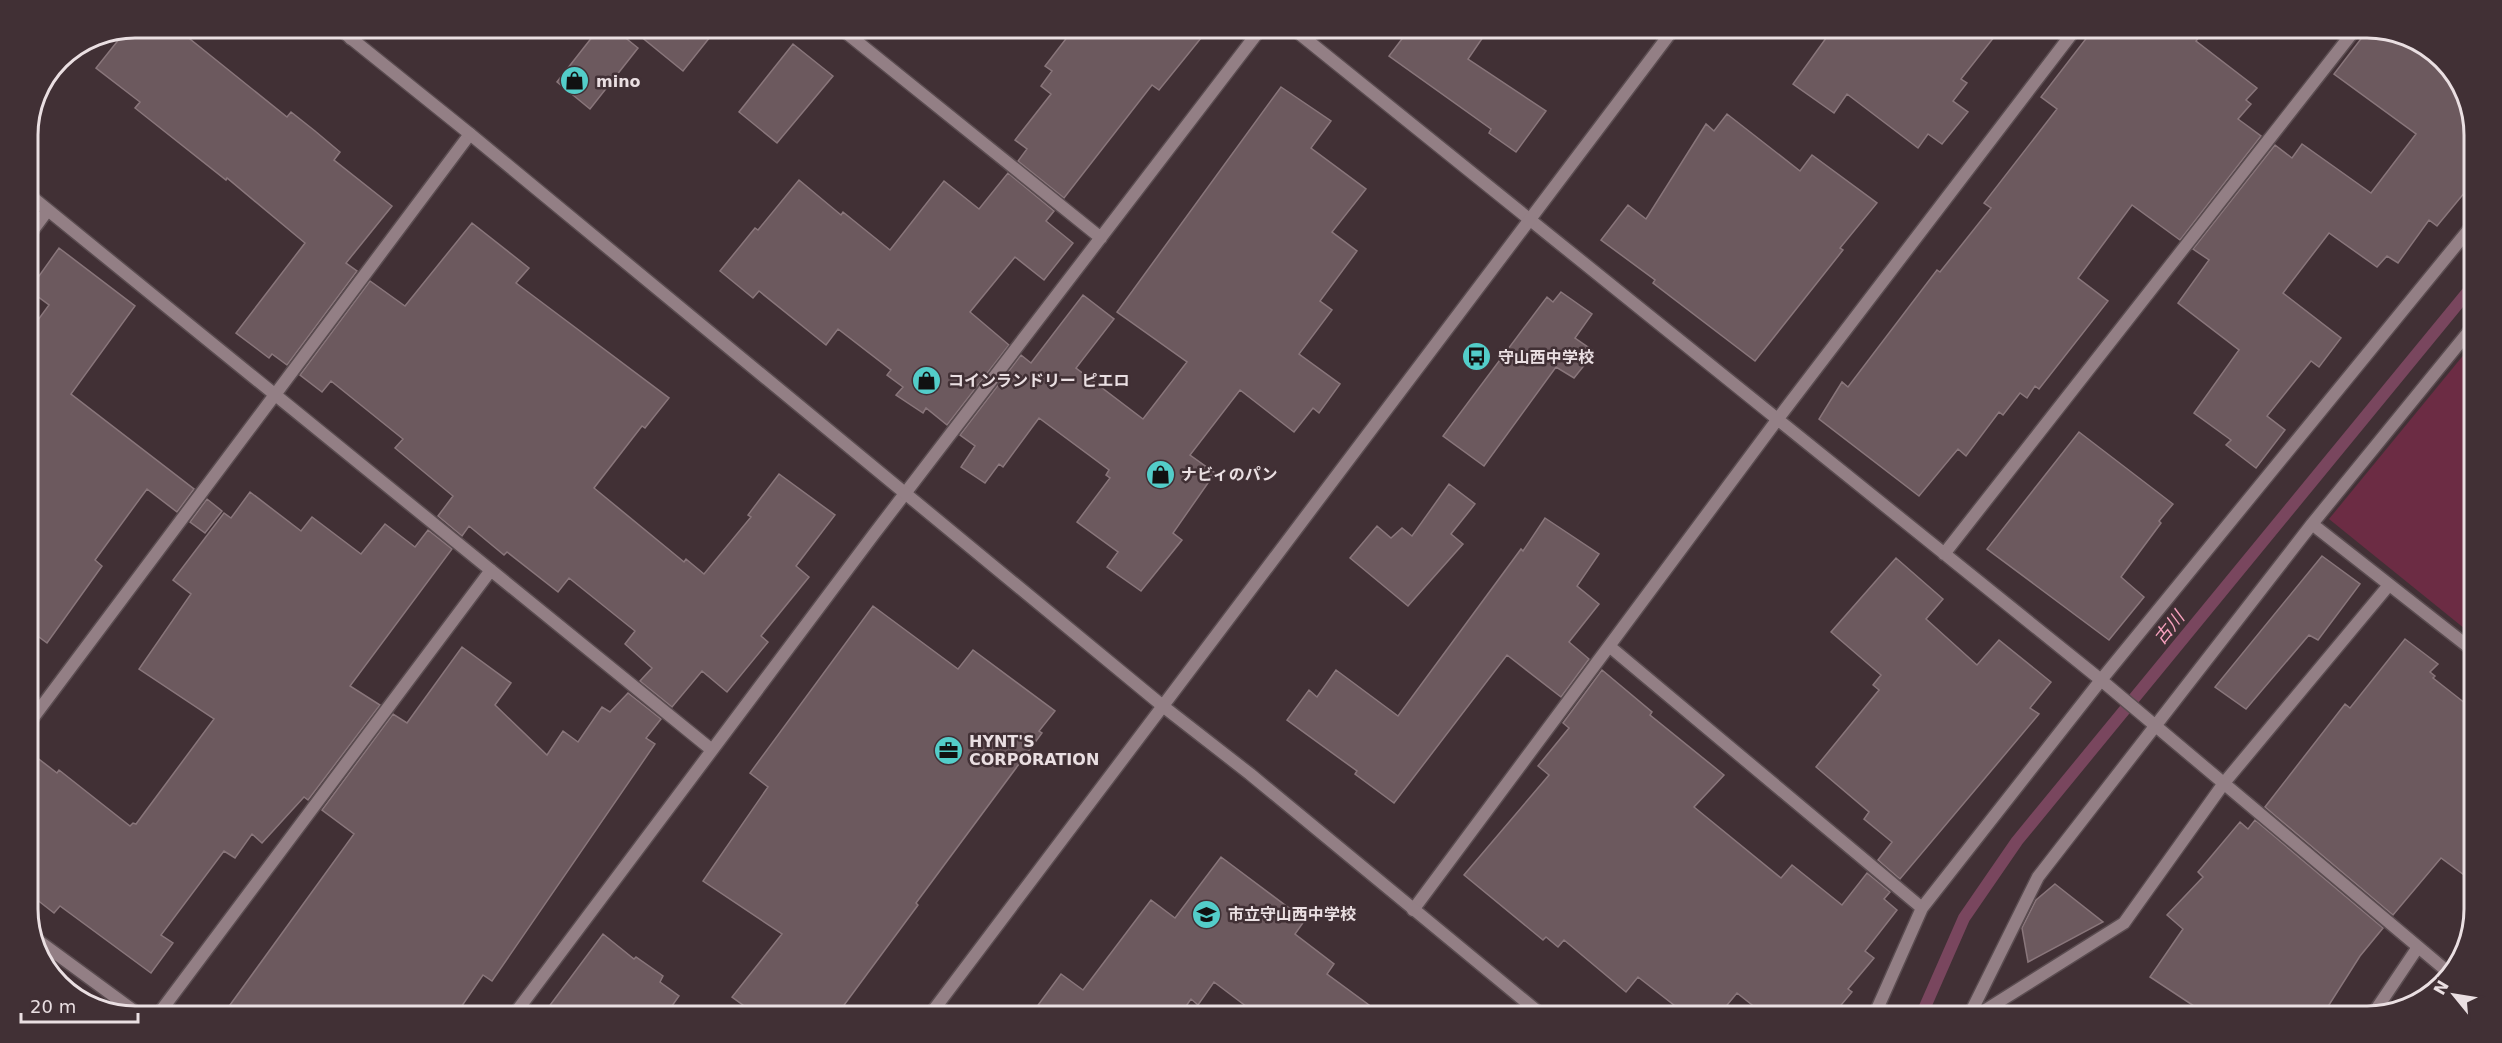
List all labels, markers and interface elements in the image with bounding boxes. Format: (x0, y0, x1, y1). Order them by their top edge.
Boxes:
shop icon: mino (559, 65, 591, 97)
place label: mino (596, 72, 641, 91)
bus stop icon: 守山西中学校 (1461, 341, 1493, 373)
place label: 守山西中学校 (1498, 348, 1594, 367)
shop icon: コインランドリー ピエロ (911, 364, 943, 396)
place label: コインランドリー ピエロ (948, 371, 1130, 390)
shop icon: ナビィのパン (1144, 458, 1176, 490)
place label: ナビィのパン (1181, 465, 1277, 484)
water label: 古川 (2149, 606, 2189, 648)
place label: HYNT'S CORPORATION (969, 732, 1099, 769)
office icon: HYNT'S CORPORATION (932, 734, 964, 766)
school or university icon: 市立守山西中学校 (1191, 898, 1223, 930)
place label: 市立守山西中学校 (1228, 905, 1356, 924)
north arrow (2424, 965, 2484, 1025)
text: N (2430, 977, 2453, 998)
scale bar (21, 986, 138, 1024)
text: 20 m (30, 996, 76, 1017)

